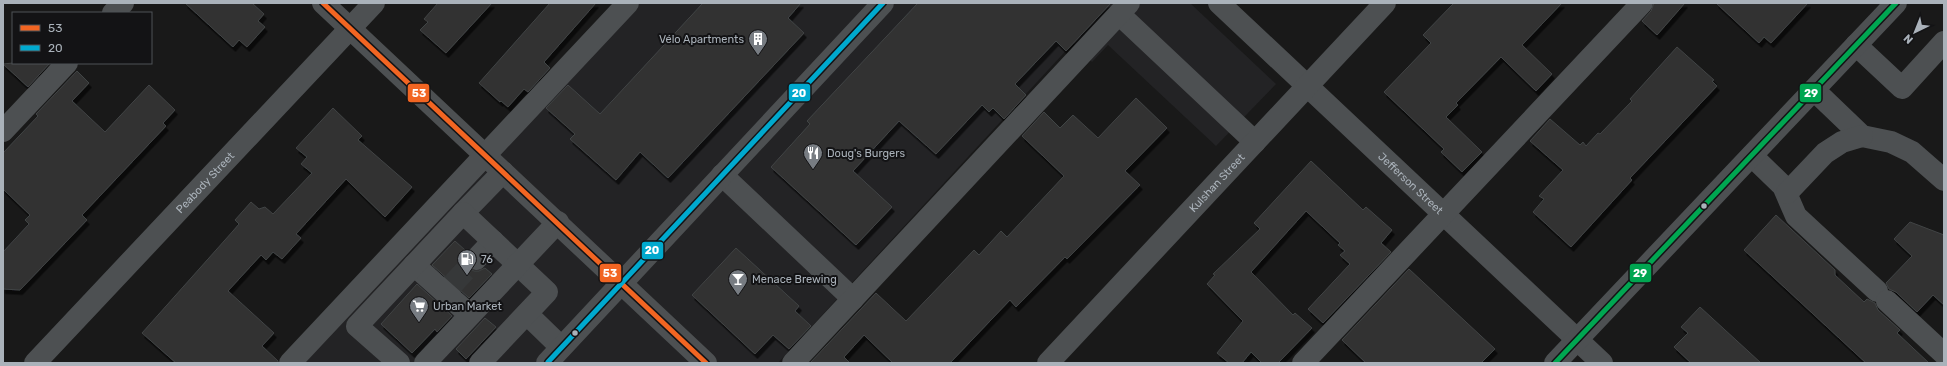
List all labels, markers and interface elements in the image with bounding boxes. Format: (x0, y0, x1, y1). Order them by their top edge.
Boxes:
legend (12, 12, 152, 64)
north arrow (1895, 12, 1935, 52)
text: 53 (48, 21, 62, 35)
building icon: Vélo Apartments (747, 28, 769, 56)
text: N (1901, 31, 1916, 46)
place label: Vélo Apartments (659, 33, 744, 46)
text: 20 (48, 41, 63, 55)
line badge: 53 (407, 83, 430, 103)
line badge: 20 (788, 83, 811, 102)
line badge: 29 (1799, 83, 1822, 103)
text: 53 (412, 87, 426, 100)
text: 20 (792, 87, 806, 100)
text: 29 (1804, 87, 1818, 100)
restaurant icon: Doug's Burgers (802, 142, 824, 170)
place label: Doug's Burgers (827, 147, 905, 160)
street label: Peabody Street (173, 149, 237, 216)
street label: Kulshan Street (1186, 150, 1248, 215)
street label: Jefferson Street (1376, 150, 1446, 217)
unlabelled marker (1699, 201, 1709, 211)
line badge: 20 (641, 241, 664, 260)
text: 20 (645, 244, 659, 257)
fuel station icon: 76 (456, 248, 478, 276)
place label: 76 (481, 253, 493, 266)
line badge: 53 (599, 263, 622, 283)
line badge: 29 (1629, 263, 1652, 283)
text: 53 (603, 267, 617, 280)
text: 29 (1633, 267, 1647, 280)
bar icon: Menace Brewing (727, 268, 749, 296)
place label: Menace Brewing (752, 273, 837, 286)
supermarket icon: Urban Market (408, 295, 430, 323)
place label: Urban Market (433, 300, 502, 313)
unlabelled marker (570, 328, 580, 338)

